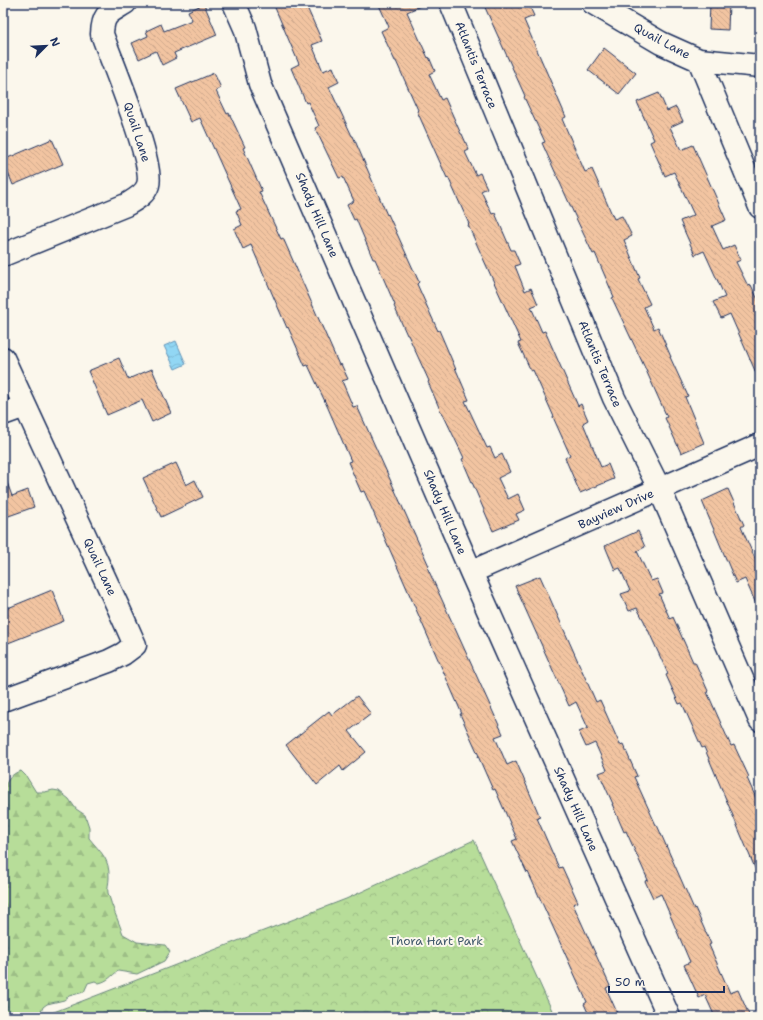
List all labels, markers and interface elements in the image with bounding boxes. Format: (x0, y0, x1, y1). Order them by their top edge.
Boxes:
street label: Atlantis Terrace (451, 19, 501, 111)
street label: Quail Lane (631, 19, 693, 63)
north arrow (26, 26, 66, 66)
text: N (46, 35, 63, 49)
street label: Quail Lane (120, 100, 154, 164)
street label: Shady Hill Lane (292, 170, 342, 260)
street label: Atlantis Terrace (574, 318, 626, 410)
street label: Shady Hill Lane (420, 467, 470, 557)
street label: Bayview Drive (576, 485, 657, 533)
street label: Quail Lane (80, 536, 120, 599)
street label: Shady Hill Lane (550, 764, 602, 854)
park label: Thora Hart Park (389, 933, 483, 949)
scale bar (609, 968, 724, 994)
text: 50 m (615, 974, 645, 990)

